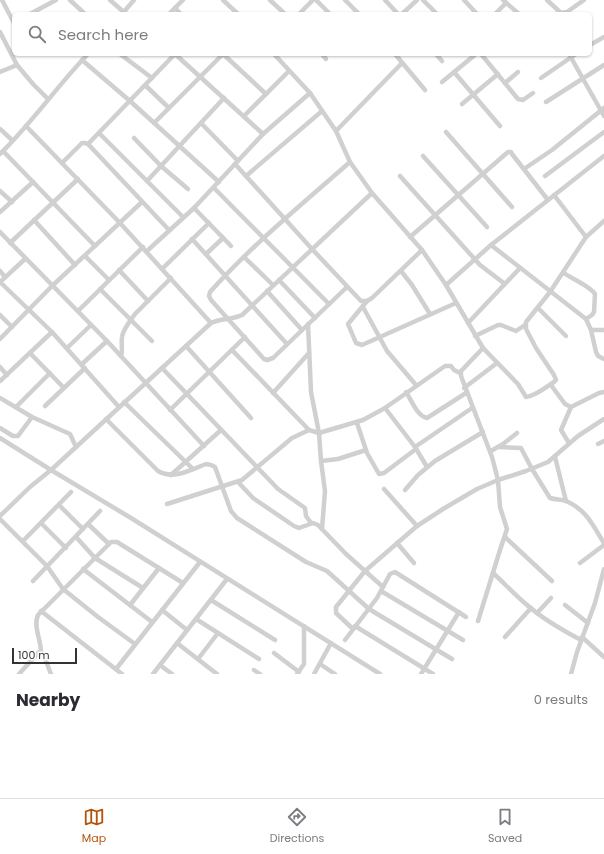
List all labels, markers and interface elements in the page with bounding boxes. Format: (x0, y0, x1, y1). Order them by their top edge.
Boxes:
search box (12, 12, 592, 56)
icon: search (26, 23, 48, 45)
text: Search here (58, 24, 148, 45)
scale bar (12, 646, 77, 665)
text: 100 m (18, 647, 50, 663)
text: Nearby (16, 688, 80, 712)
text: 0 results (534, 690, 588, 709)
tab: Map (82, 806, 106, 847)
tab: Directions (270, 806, 324, 847)
tab: Saved (488, 806, 522, 847)

